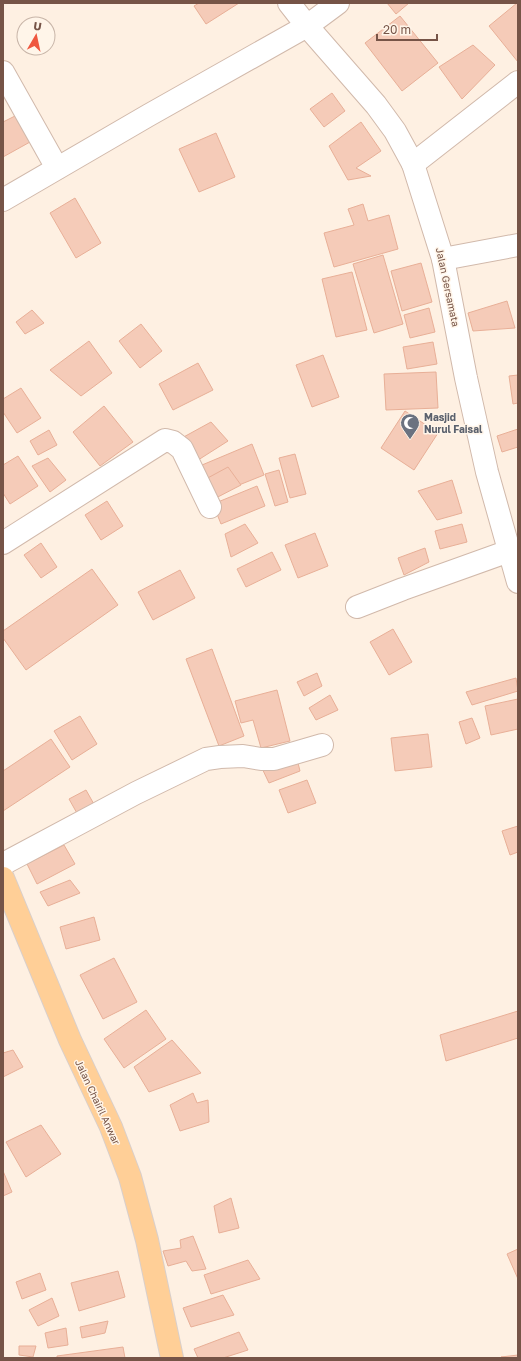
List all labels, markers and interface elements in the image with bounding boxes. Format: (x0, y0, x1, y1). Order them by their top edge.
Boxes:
north arrow (16, 16, 56, 56)
scale bar (377, 16, 437, 42)
text: U (33, 19, 43, 33)
text: 20 m (383, 22, 411, 37)
street label: Jalan Gersamata (434, 246, 462, 328)
place label: Masjid Nurul Faisal (424, 411, 483, 435)
mosque icon: Masjid Nurul Faisal (399, 412, 421, 440)
street label: Jalan Chairil Anwar (73, 1058, 123, 1147)

